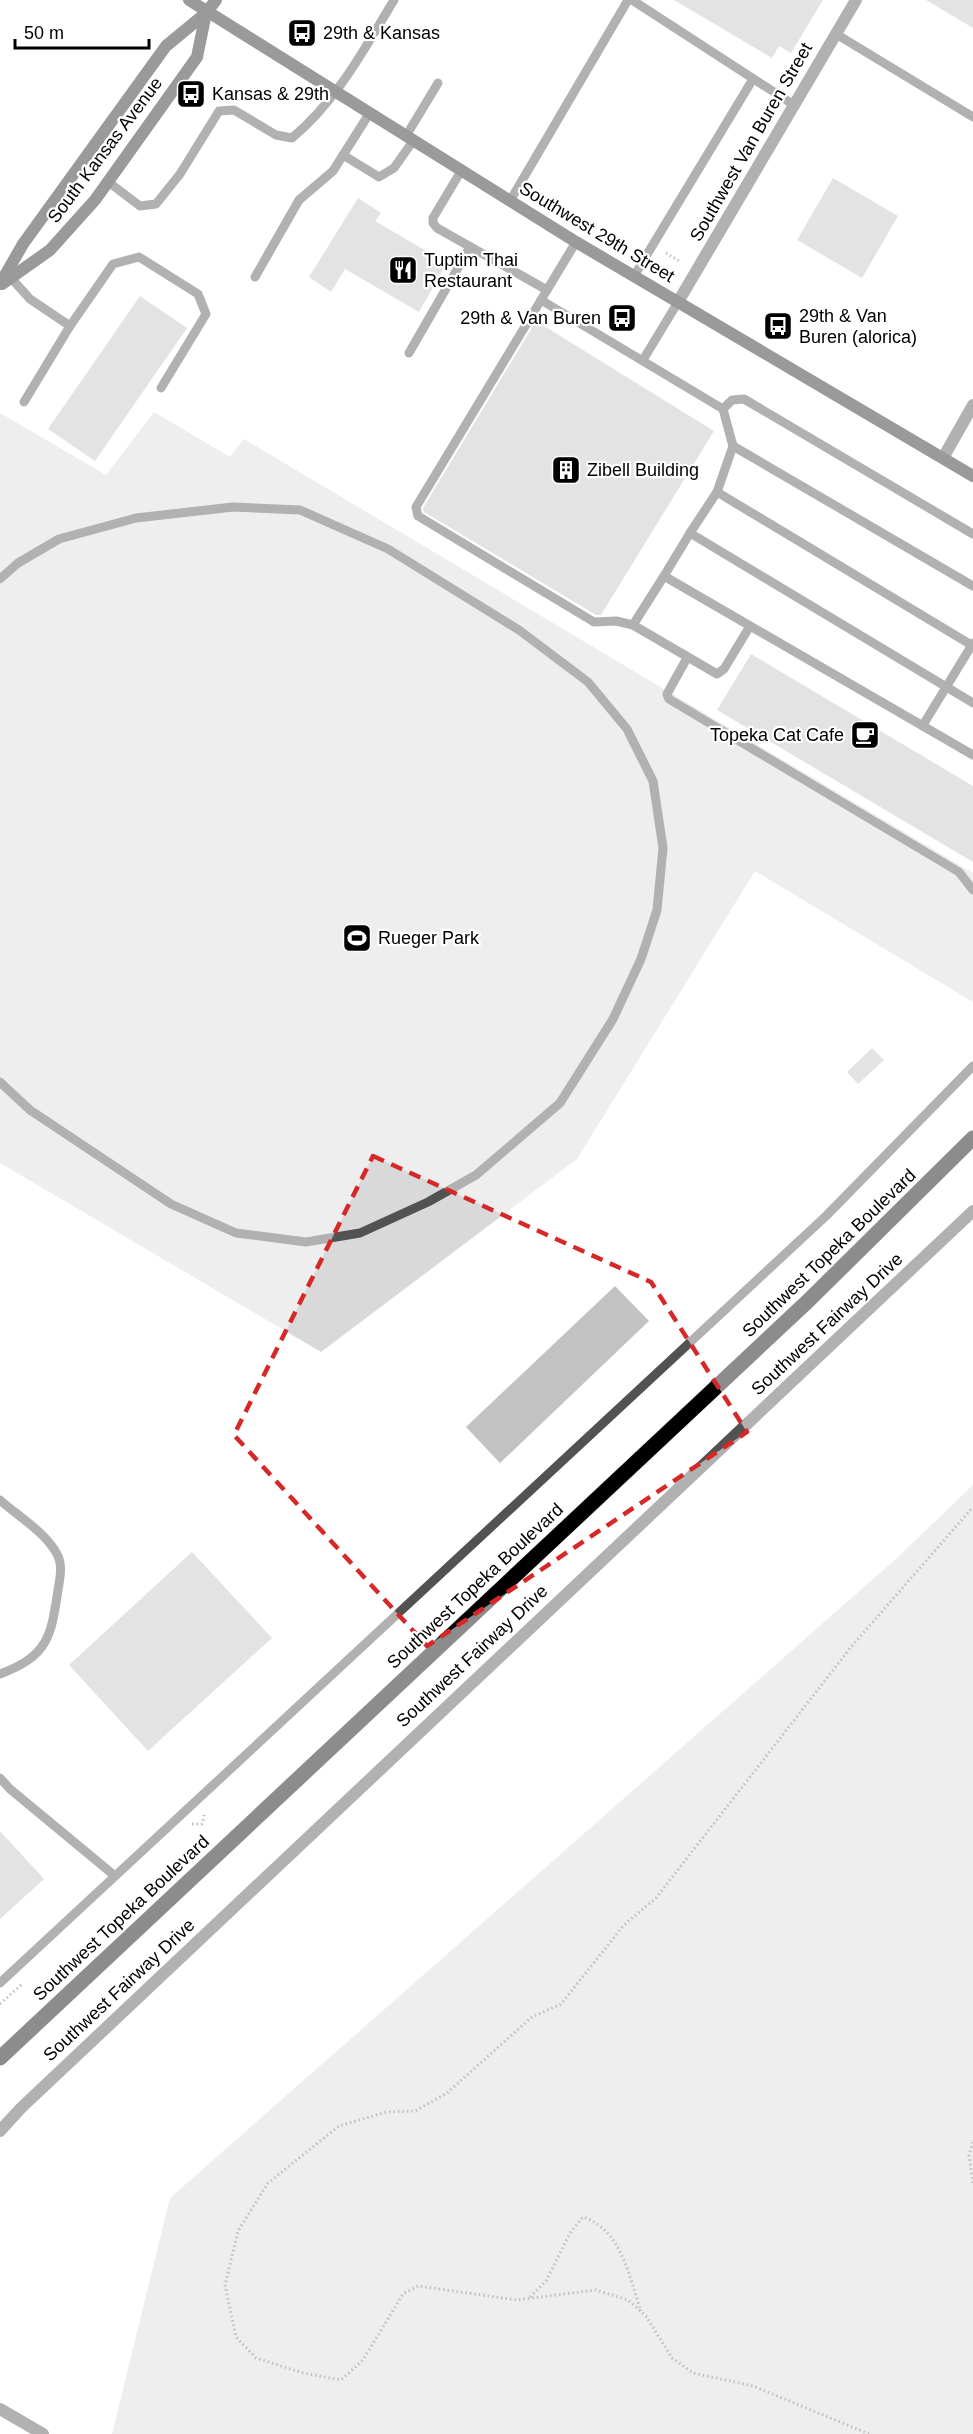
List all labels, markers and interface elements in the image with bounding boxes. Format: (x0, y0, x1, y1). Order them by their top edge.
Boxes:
scale bar (15, 12, 148, 50)
bus stop icon: 29th & Kansas (286, 17, 318, 49)
text: 50 m (24, 23, 64, 43)
place label: 29th & Kansas (323, 23, 440, 43)
street label: Southwest Van Buren Street (686, 39, 816, 245)
street label: South Kansas Avenue (44, 73, 166, 227)
bus stop icon: Kansas & 29th (175, 78, 207, 110)
place label: Kansas & 29th (212, 84, 329, 104)
street label: Southwest 29th Street (516, 178, 678, 286)
place label: Tuptim Thai Restaurant (424, 250, 518, 291)
restaurant icon: Tuptim Thai Restaurant (387, 254, 419, 286)
bus stop icon: 29th & Van Buren (606, 302, 638, 334)
place label: 29th & Van Buren (alorica) (799, 306, 917, 347)
place label: 29th & Van Buren (460, 308, 601, 328)
bus stop icon: 29th & Van Buren (alorica) (762, 310, 794, 342)
building icon: Zibell Building (550, 454, 582, 486)
place label: Zibell Building (587, 460, 699, 480)
cafe icon: Topeka Cat Cafe (849, 719, 881, 751)
place label: Topeka Cat Cafe (710, 725, 844, 745)
sports icon: Rueger Park (341, 922, 373, 954)
place label: Rueger Park (378, 928, 480, 948)
street label: Southwest Topeka Boulevard (738, 1165, 920, 1341)
street label: Southwest Fairway Drive (747, 1249, 907, 1399)
street label: Southwest Topeka Boulevard (383, 1499, 567, 1673)
street label: Southwest Fairway Drive (392, 1581, 552, 1731)
street label: Southwest Topeka Boulevard (29, 1831, 213, 2005)
street label: Southwest Fairway Drive (39, 1915, 199, 2065)

